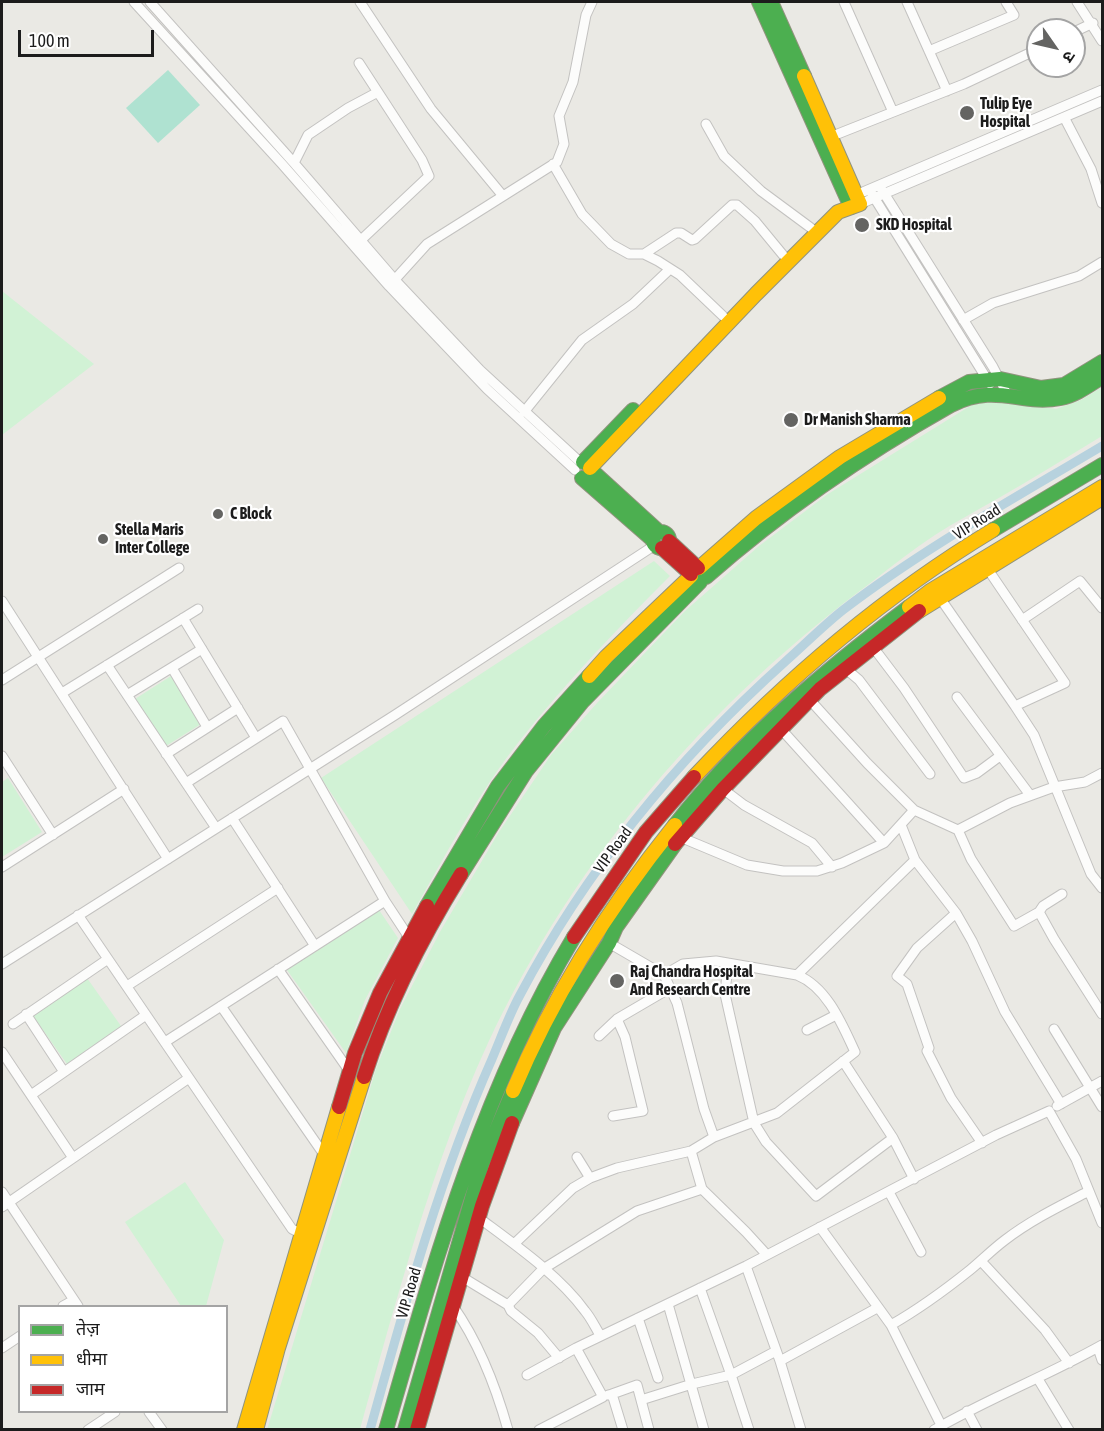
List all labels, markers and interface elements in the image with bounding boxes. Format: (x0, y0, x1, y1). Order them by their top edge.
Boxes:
scale bar (21, 18, 158, 56)
north arrow (1026, 18, 1086, 78)
text: 100 m (29, 30, 70, 51)
text: उ (1059, 48, 1079, 66)
place label: Tulip Eye Hospital (980, 94, 1032, 132)
marker: Tulip Eye Hospital (958, 104, 976, 122)
place label: SKD Hospital (876, 215, 952, 235)
marker: SKD Hospital (853, 216, 871, 234)
place label: Dr Manish Sharma (804, 410, 911, 430)
marker: Dr Manish Sharma (782, 411, 800, 429)
street label: VIP Road (950, 500, 1004, 544)
place label: C Block (230, 504, 272, 524)
marker: C Block (211, 507, 225, 521)
place label: Stella Maris Inter College (115, 520, 190, 558)
marker: Stella Maris Inter College (96, 532, 110, 546)
street label: VIP Road (590, 823, 636, 877)
place label: Raj Chandra Hospital And Research Centre (630, 962, 753, 1000)
marker: Raj Chandra Hospital And Research Centre (608, 972, 626, 990)
street label: VIP Road (393, 1265, 425, 1321)
legend (18, 1305, 228, 1413)
text: तेज़ (76, 1318, 100, 1339)
text: धीमा (76, 1348, 107, 1369)
text: जाम (76, 1378, 105, 1399)

